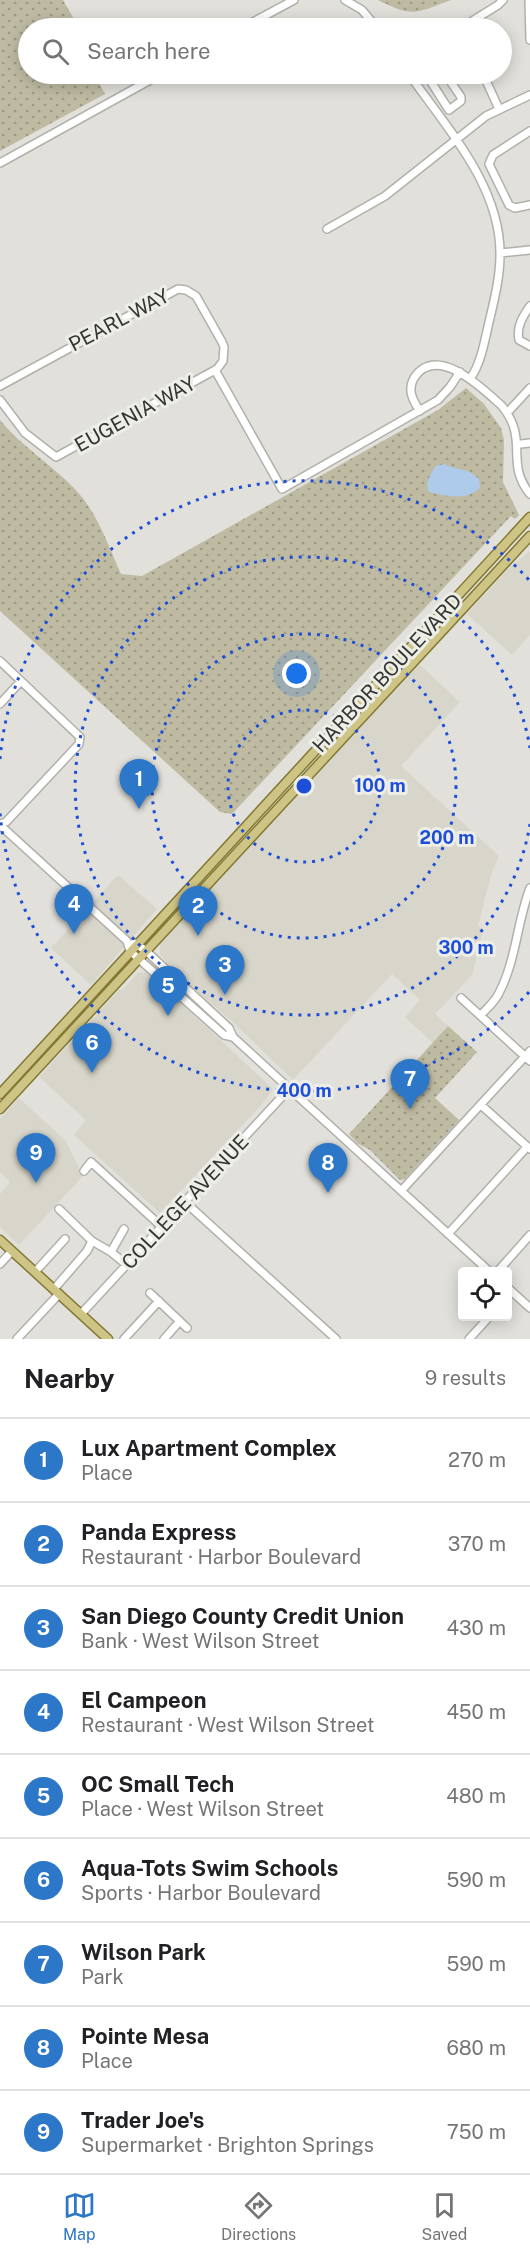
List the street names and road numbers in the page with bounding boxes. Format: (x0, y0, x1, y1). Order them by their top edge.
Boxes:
street label: PEARL WAY (65, 284, 173, 356)
street label: EUGENIA WAY (70, 371, 200, 457)
street label: HARBOR BOULEVARD (307, 589, 467, 757)
street label: COLLEGE AVENUE (116, 1130, 254, 1274)

